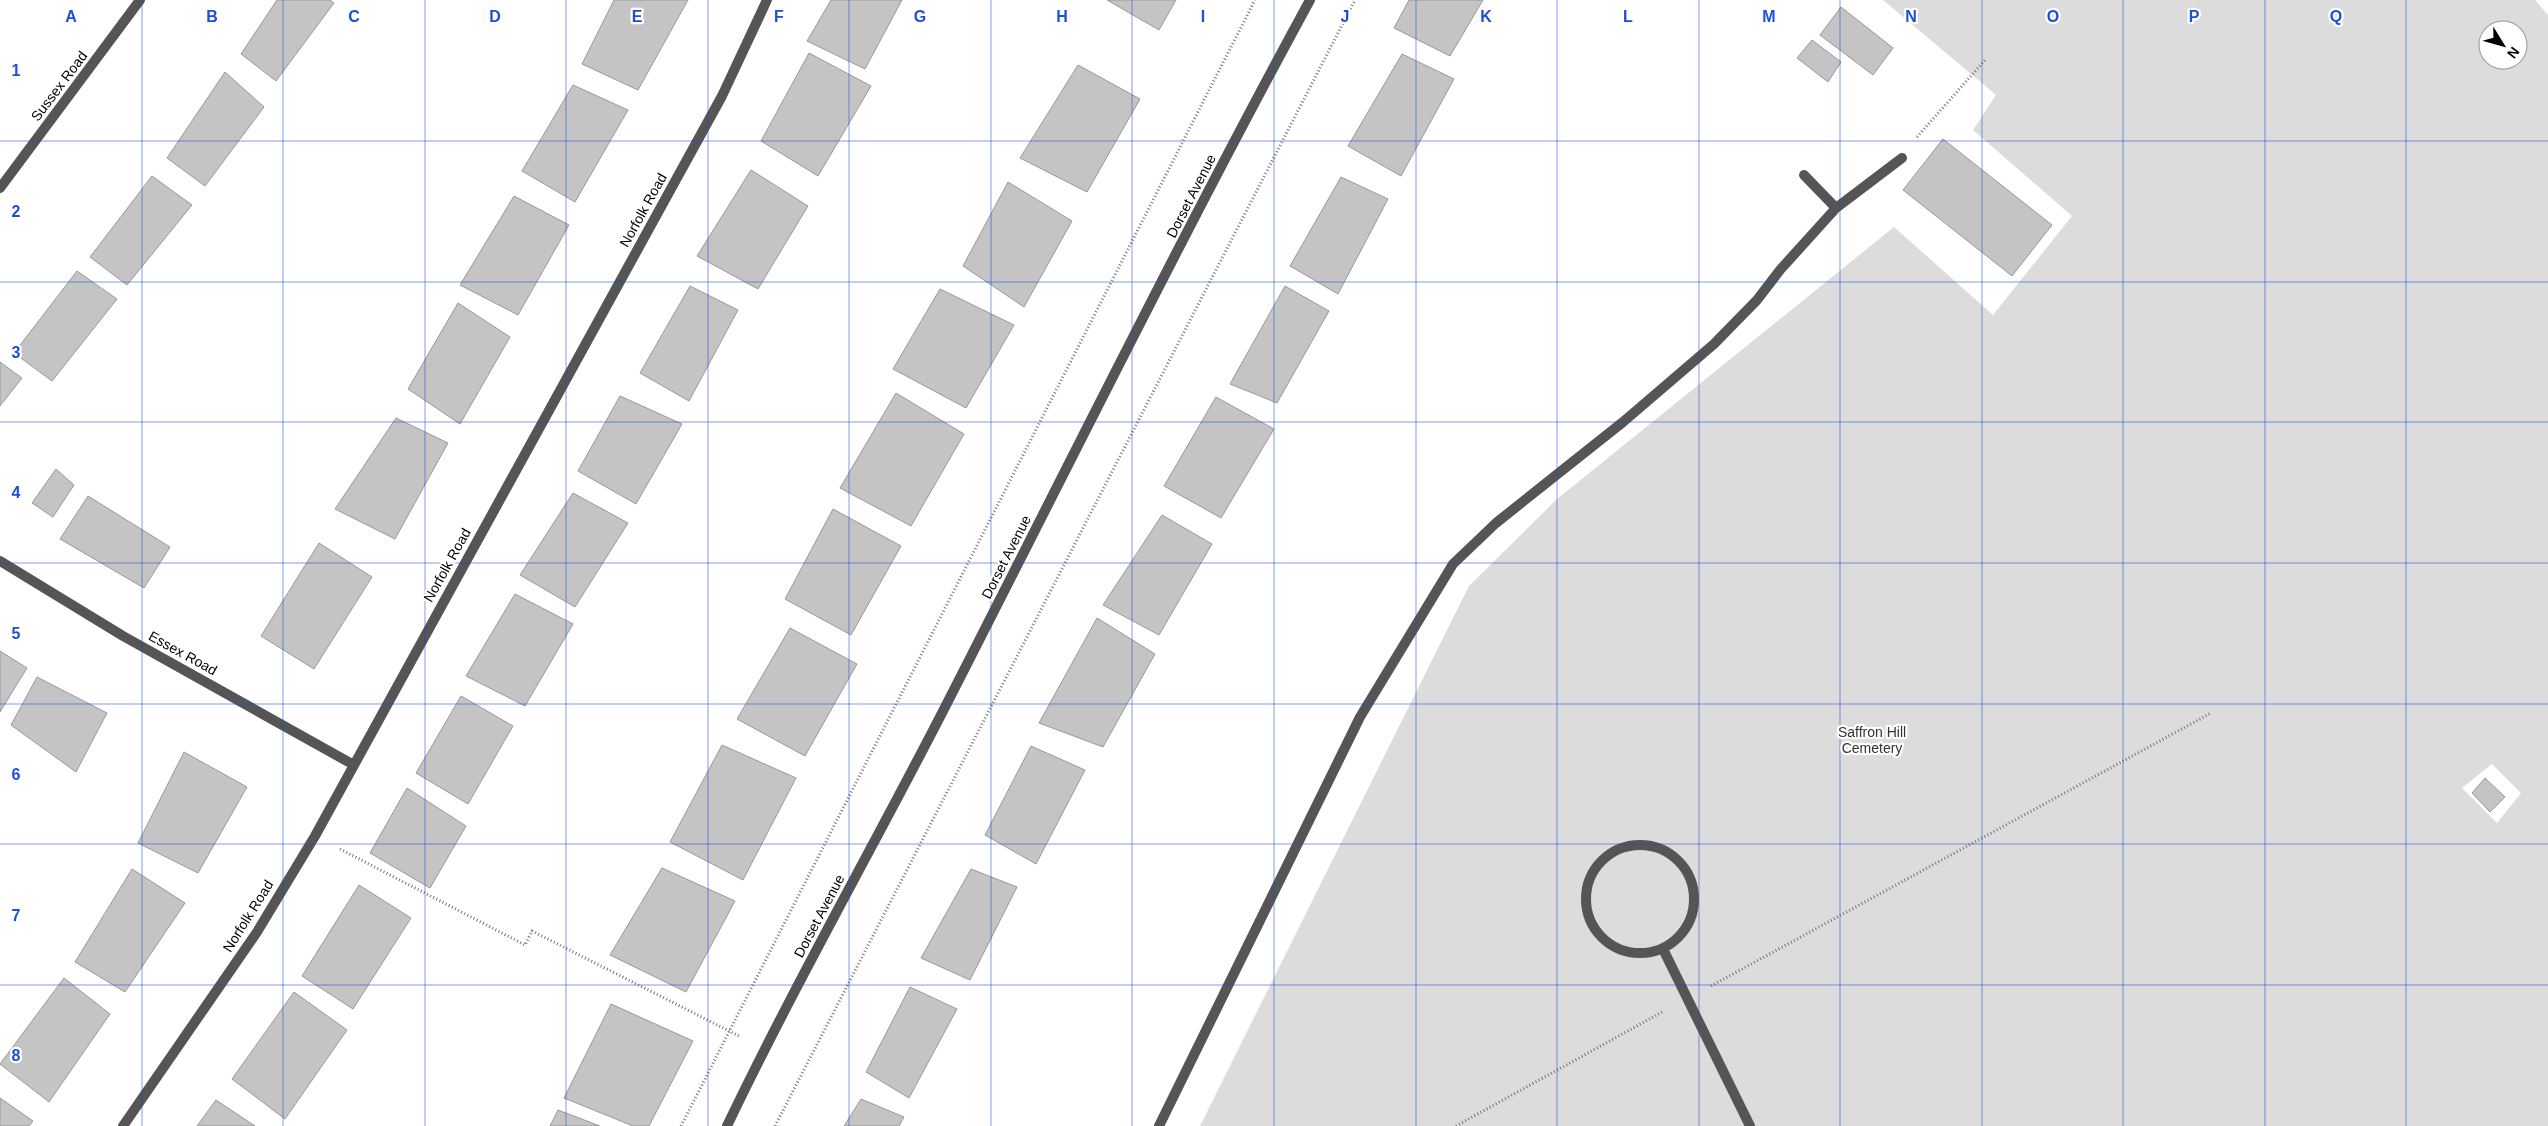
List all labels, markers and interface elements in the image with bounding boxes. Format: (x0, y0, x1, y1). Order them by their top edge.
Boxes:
text: A (65, 8, 77, 25)
text: B (206, 8, 218, 25)
text: C (348, 8, 360, 25)
text: D (489, 8, 501, 25)
text: E (632, 8, 643, 25)
text: F (774, 8, 784, 25)
text: G (914, 8, 926, 25)
text: H (1056, 8, 1068, 25)
text: I (1201, 8, 1205, 25)
text: J (1341, 8, 1349, 25)
text: K (1480, 8, 1492, 25)
text: L (1623, 8, 1633, 25)
text: M (1762, 8, 1776, 25)
text: N (1905, 8, 1917, 25)
text: O (2047, 8, 2059, 25)
text: P (2189, 8, 2200, 25)
text: Q (2330, 8, 2342, 25)
north arrow (2478, 20, 2528, 70)
text: N (2504, 44, 2523, 62)
street label: Sussex Road (28, 48, 90, 124)
text: 1 (12, 62, 21, 79)
street label: Dorset Avenue (1163, 151, 1219, 240)
street label: Norfolk Road (616, 170, 670, 250)
text: 2 (12, 203, 21, 220)
text: 3 (12, 344, 21, 361)
text: 4 (12, 484, 21, 501)
street label: Dorset Avenue (978, 512, 1034, 601)
street label: Norfolk Road (420, 525, 474, 605)
text: 5 (12, 625, 21, 642)
street label: Essex Road (146, 628, 220, 678)
park label: Saffron Hill Cemetery (1838, 724, 1906, 756)
text: 6 (12, 766, 21, 783)
street label: Dorset Avenue (790, 872, 848, 960)
street label: Norfolk Road (220, 877, 276, 955)
text: 7 (12, 907, 21, 924)
text: 8 (12, 1047, 21, 1064)

